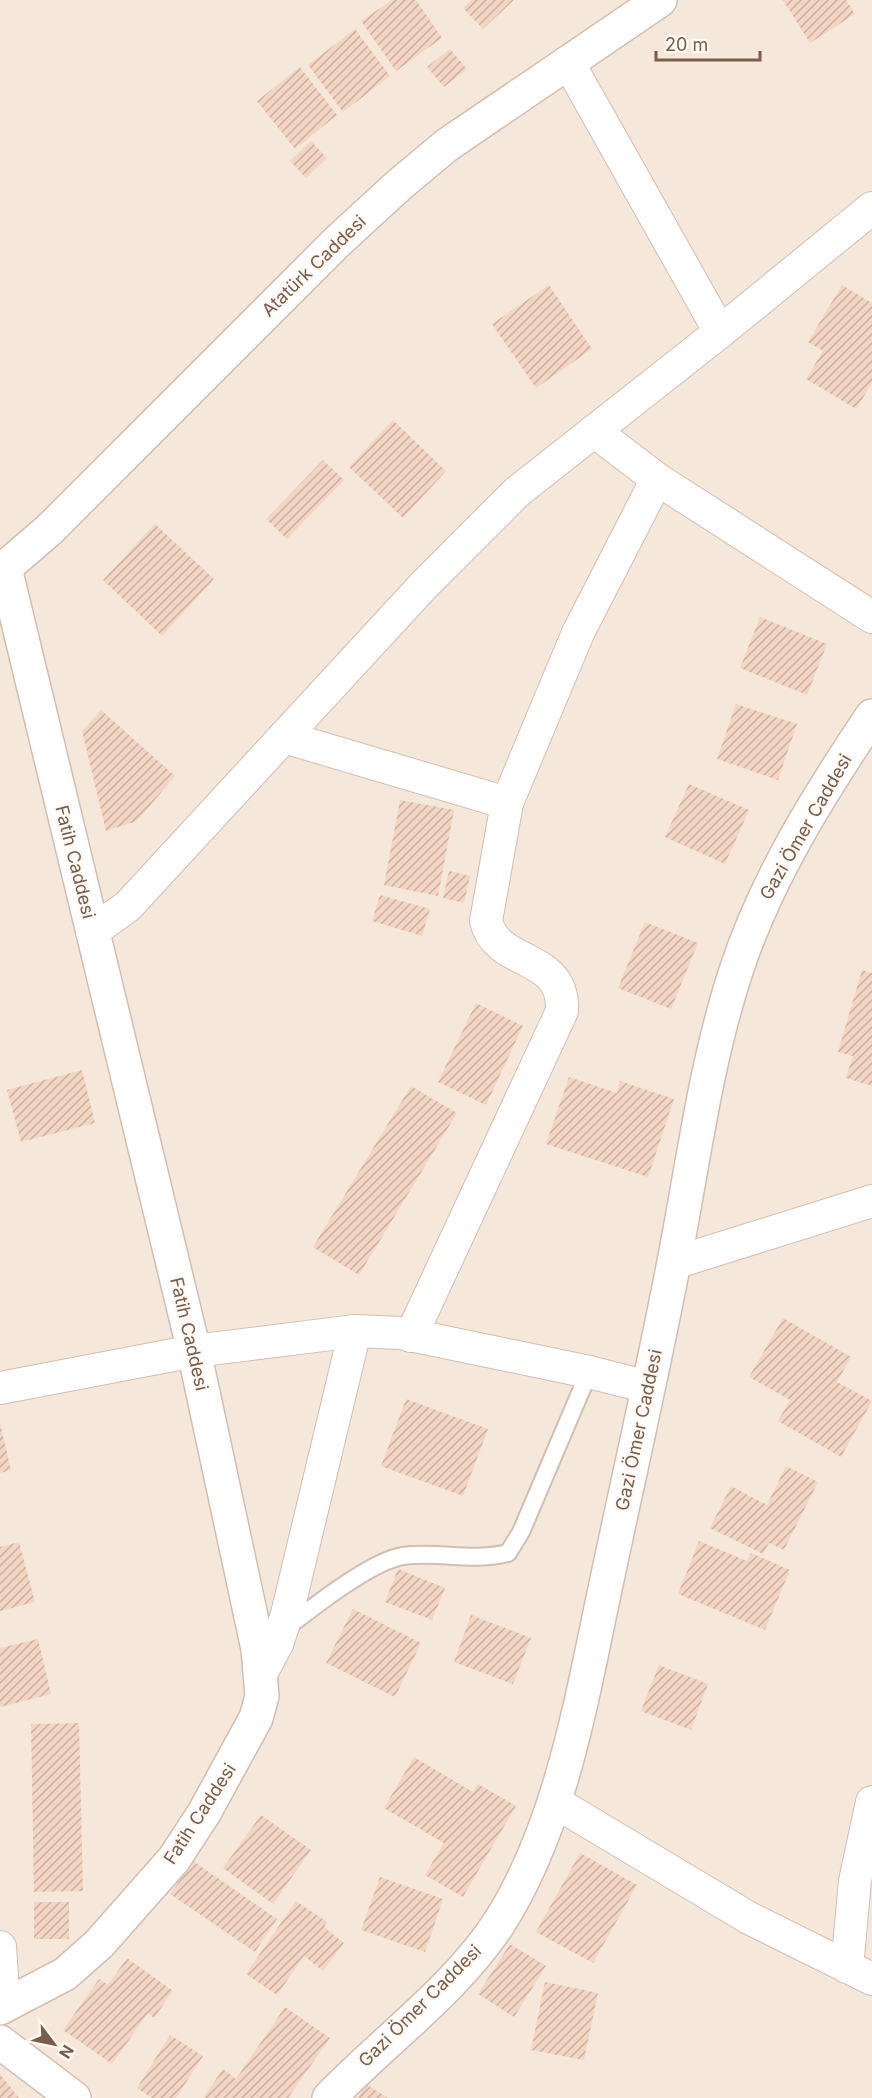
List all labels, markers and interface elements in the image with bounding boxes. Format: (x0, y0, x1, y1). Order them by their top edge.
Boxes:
scale bar (656, 24, 760, 62)
text: 20 m (665, 34, 708, 55)
street label: Atatürk Caddesi (257, 211, 370, 321)
street label: Gazi Ömer Caddesi (755, 750, 856, 903)
street label: Fatih Caddesi (51, 803, 100, 921)
street label: Fatih Caddesi (166, 1275, 213, 1393)
street label: Gazi Ömer Caddesi (610, 1347, 666, 1512)
street label: Fatih Caddesi (159, 1759, 240, 1868)
street label: Gazi Ömer Caddesi (353, 1939, 485, 2071)
north arrow (24, 2014, 84, 2074)
text: N (55, 2041, 78, 2062)

